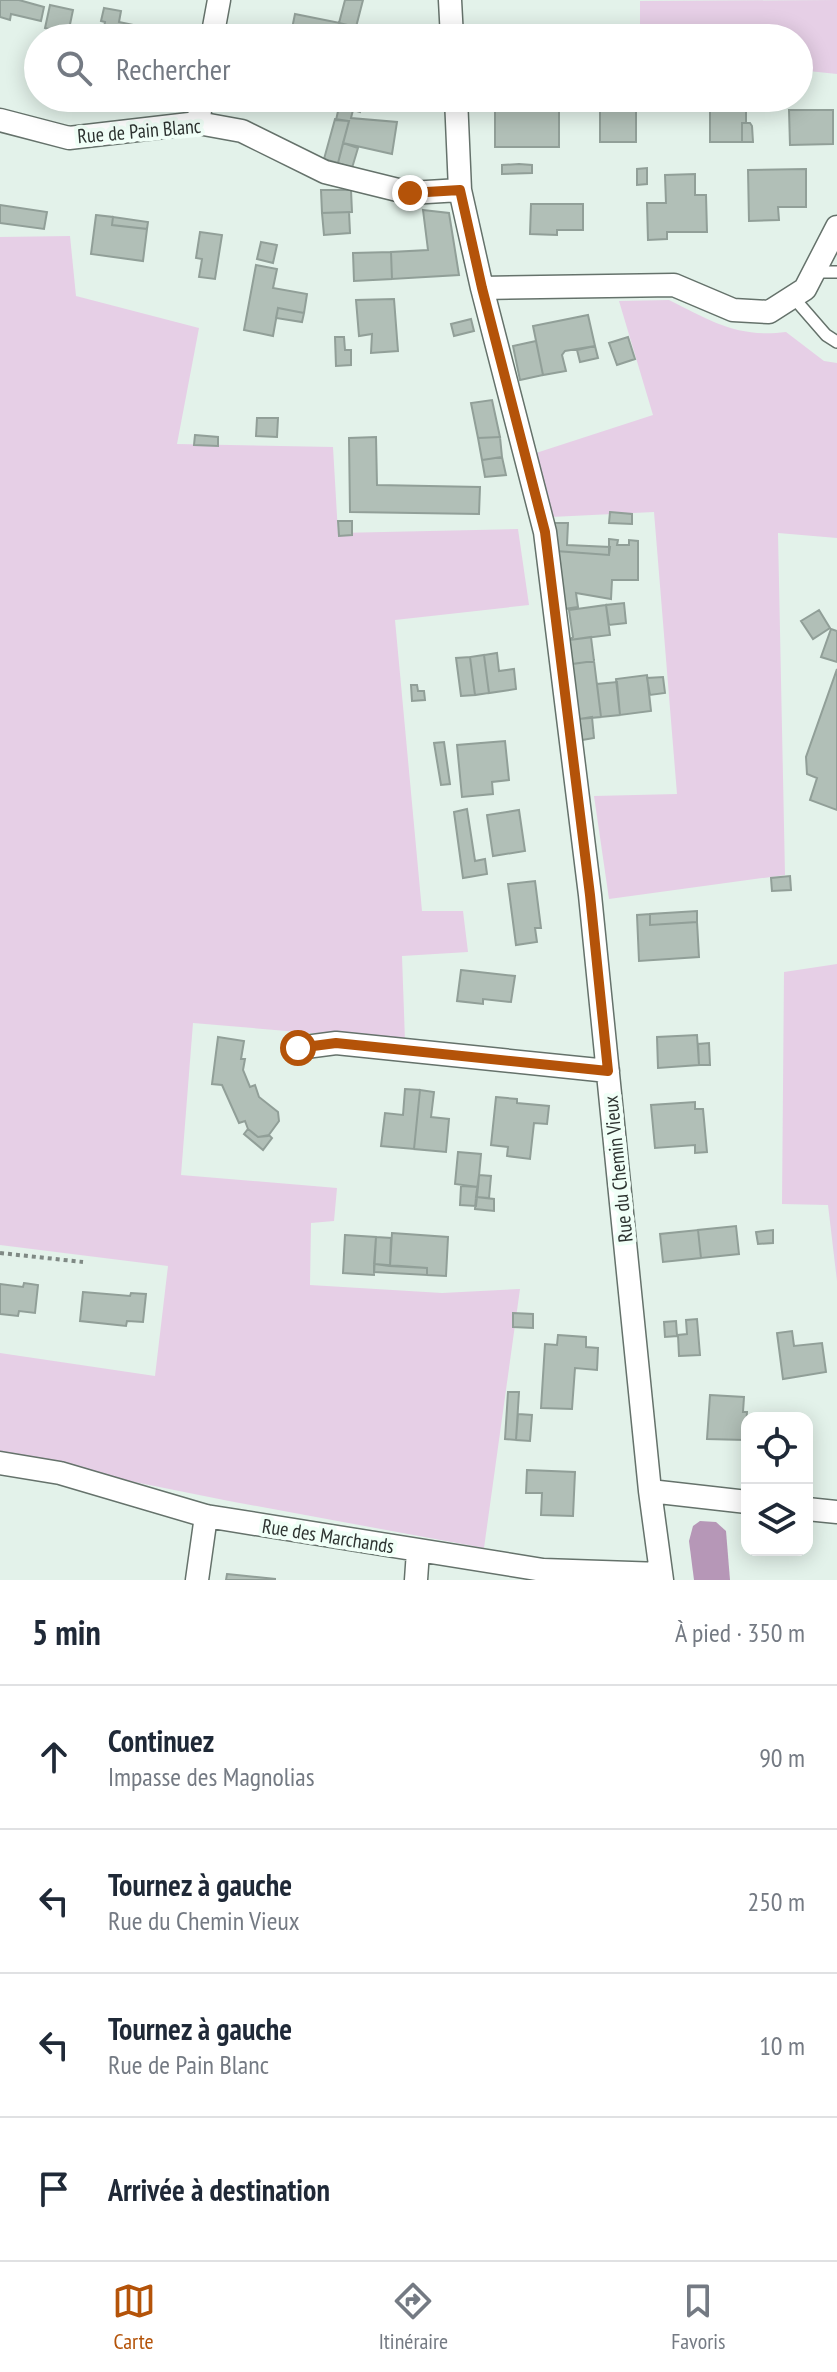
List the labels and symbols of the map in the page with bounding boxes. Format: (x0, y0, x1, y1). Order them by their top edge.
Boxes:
street label: Rue de Pain Blanc (76, 113, 202, 149)
route end (392, 175, 428, 211)
route start (280, 1030, 316, 1066)
street label: Rue du Chemin Vieux (597, 1094, 639, 1244)
street label: Rue des Marchands (260, 1513, 396, 1559)

